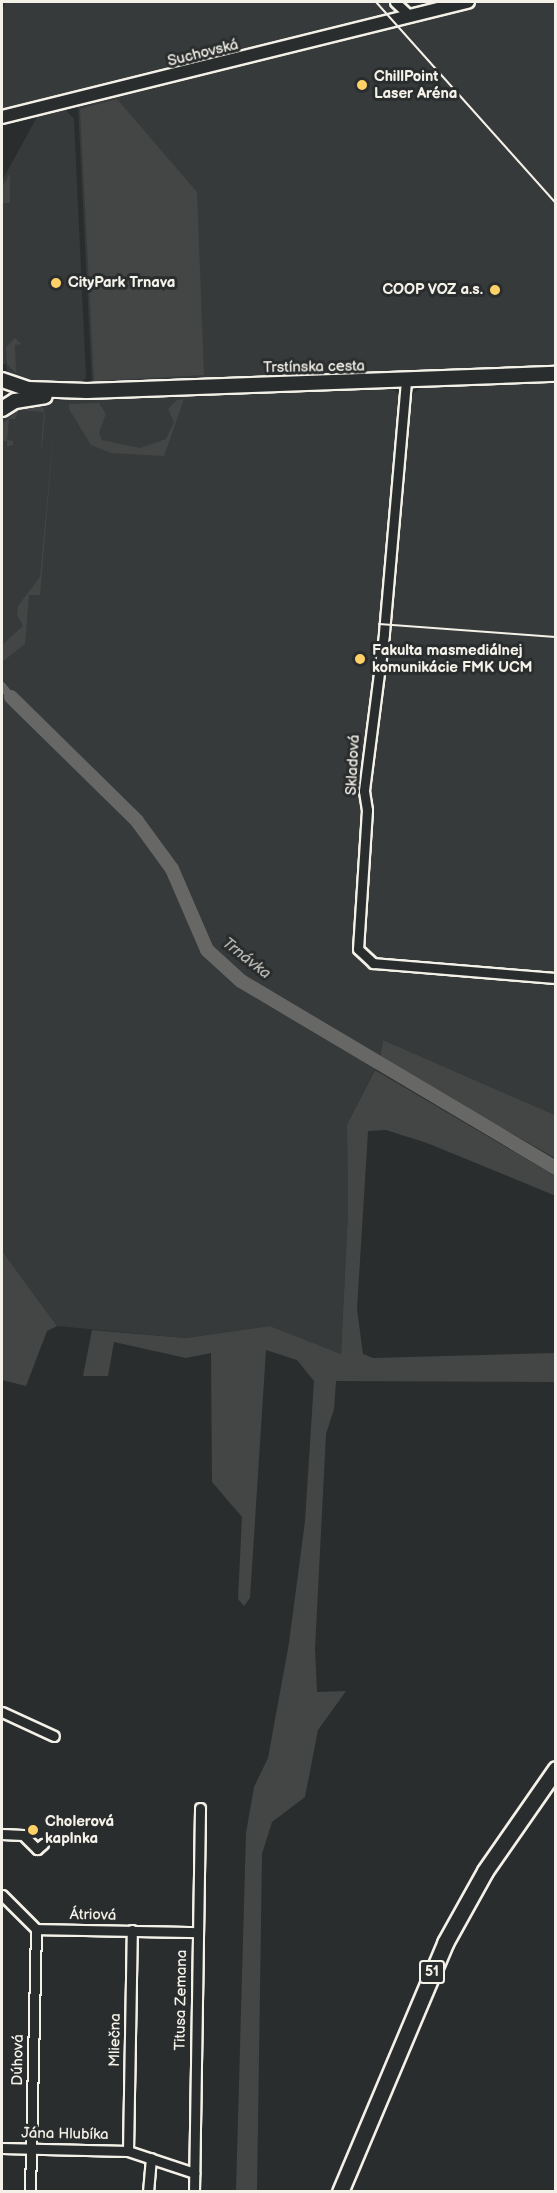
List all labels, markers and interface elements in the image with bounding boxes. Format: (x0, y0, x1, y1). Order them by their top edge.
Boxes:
street label: Suchovská (166, 36, 240, 70)
place label: ChillPoint Laser Aréna (374, 67, 457, 102)
marker: ChillPoint Laser Aréna (355, 78, 369, 92)
place label: CityPark Trnava (68, 274, 175, 292)
marker: CityPark Trnava (49, 276, 63, 290)
place label: COOP VOZ a.s. (382, 281, 483, 299)
marker: COOP VOZ a.s. (488, 283, 502, 297)
street label: Trstínska cesta (263, 357, 365, 377)
place label: Fakulta masmediálnej komunikácie FMK UCM (372, 641, 533, 676)
marker: Fakulta masmediálnej komunikácie FMK UCM (353, 652, 367, 666)
street label: Skladová (342, 734, 364, 796)
water label: Trnávka (218, 934, 274, 984)
place label: Cholerová kaplnka (45, 1812, 114, 1847)
marker: Cholerová kaplnka (26, 1823, 40, 1837)
street label: Átriová (69, 1906, 117, 1924)
street label: Titusa Zemana (171, 1949, 191, 2051)
road number: 51 (418, 1961, 446, 1983)
street label: Mliečna (106, 2013, 124, 2067)
street label: Dúhová (9, 2034, 27, 2086)
street label: Jána Hlubíka (21, 2124, 109, 2144)

